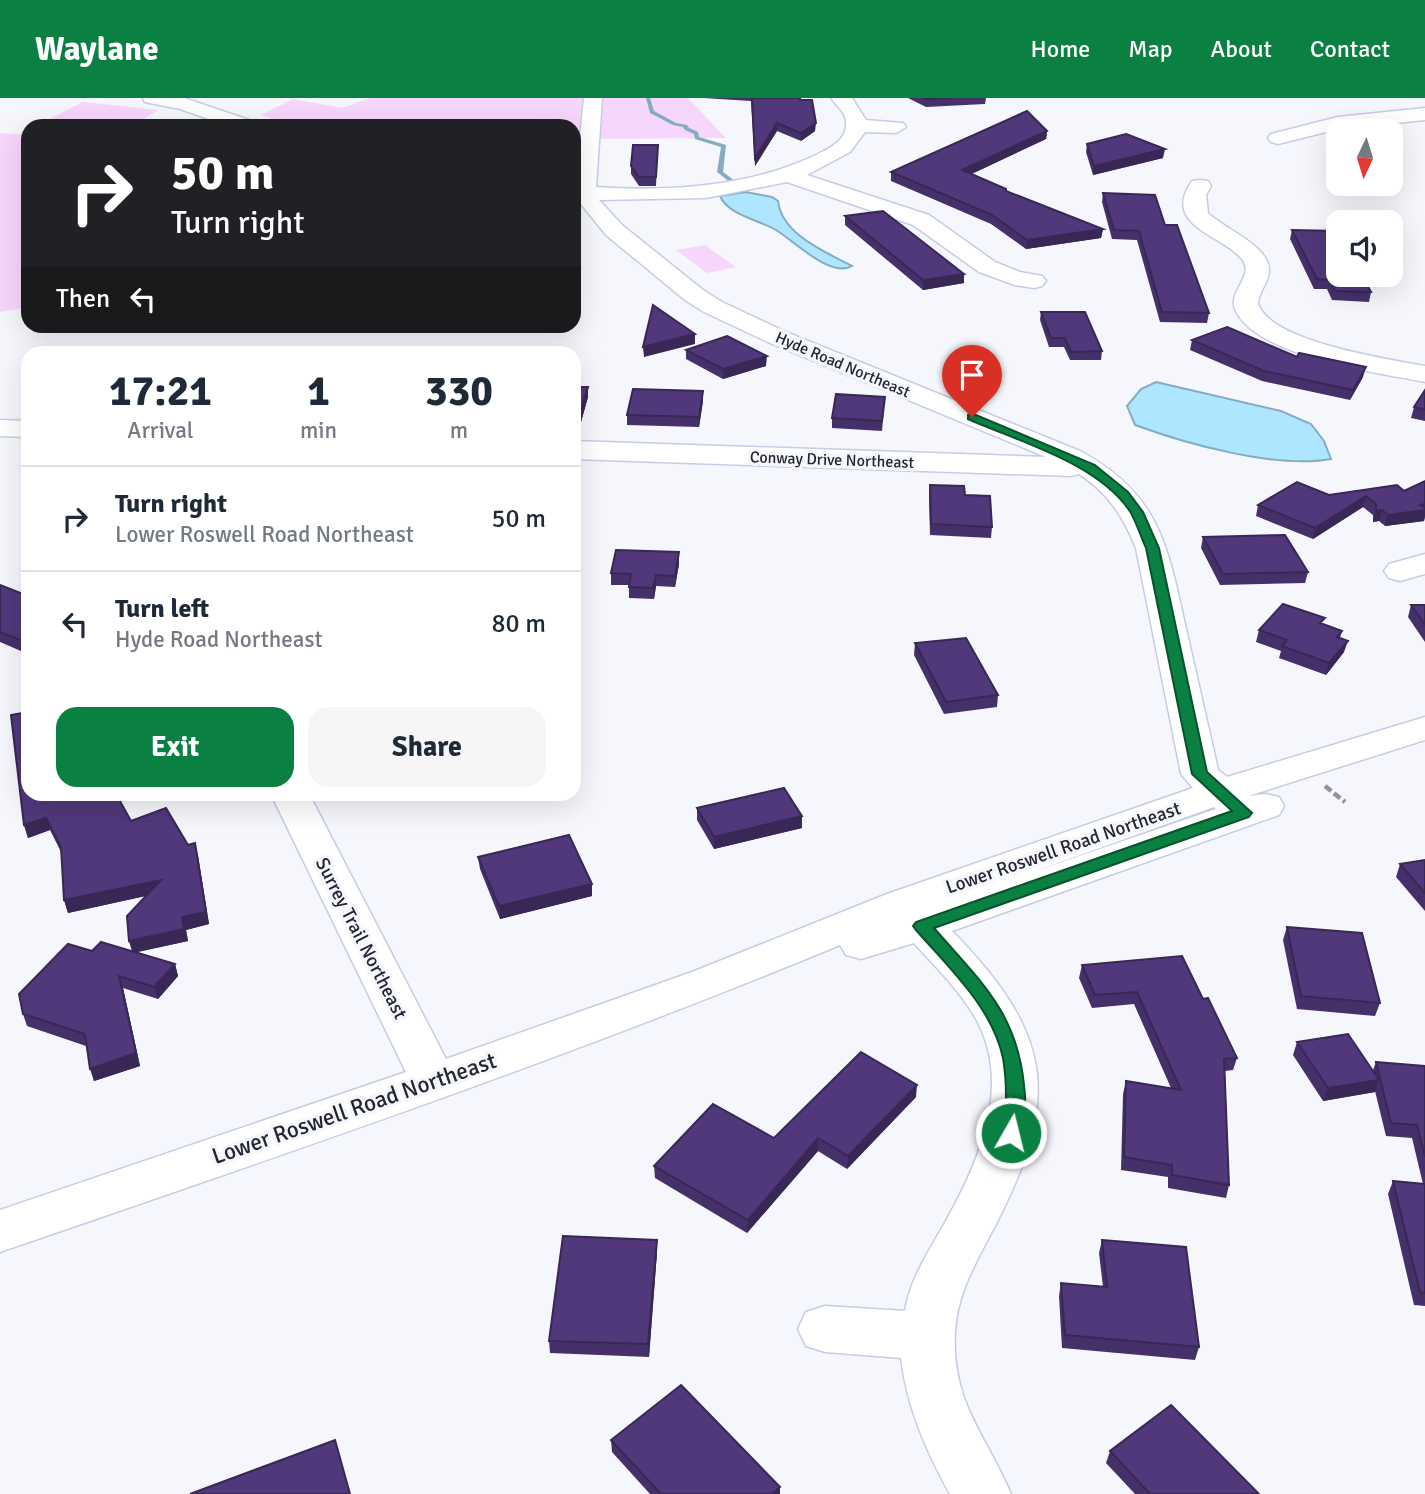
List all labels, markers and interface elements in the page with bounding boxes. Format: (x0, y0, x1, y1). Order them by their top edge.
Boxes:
text: Waylane (35, 29, 159, 70)
text: Home (1030, 34, 1090, 64)
text: Map (1128, 34, 1173, 64)
text: About (1211, 34, 1272, 64)
text: Contact (1310, 34, 1390, 64)
north arrow (1326, 119, 1404, 196)
map controls (1326, 119, 1403, 287)
text: 50 m (171, 143, 274, 203)
icon: right (56, 147, 147, 238)
text: Turn right (171, 203, 304, 242)
button: sound (1326, 210, 1403, 287)
icon: left (124, 280, 162, 318)
text: Then (56, 283, 110, 315)
street label: Hyde Road Northeast (772, 328, 913, 402)
pin (942, 345, 1002, 417)
icon: arrive (953, 356, 991, 394)
text: 17:21 (109, 366, 212, 417)
text: 1 (307, 366, 330, 417)
text: 330 (425, 366, 493, 417)
text: Arrival (127, 416, 194, 445)
text: min (300, 416, 337, 445)
text: m (450, 416, 468, 445)
street label: Conway Drive Northeast (749, 447, 915, 473)
text: Turn right (115, 488, 227, 520)
icon: right (56, 500, 94, 538)
text: 50 m (491, 503, 546, 535)
text: Lower Roswell Road Northeast (115, 520, 414, 549)
text: Turn left (115, 593, 209, 625)
icon: left (56, 605, 94, 643)
text: 80 m (491, 608, 546, 640)
text: Hyde Road Northeast (115, 625, 323, 654)
button: Exit (56, 707, 294, 787)
button: Share (308, 707, 546, 787)
street label: Lower Roswell Road Northeast (943, 796, 1184, 899)
street label: Surrey Trail Northeast (310, 854, 412, 1024)
street label: Lower Roswell Road Northeast (208, 1046, 500, 1171)
position arrow (974, 1096, 1048, 1170)

